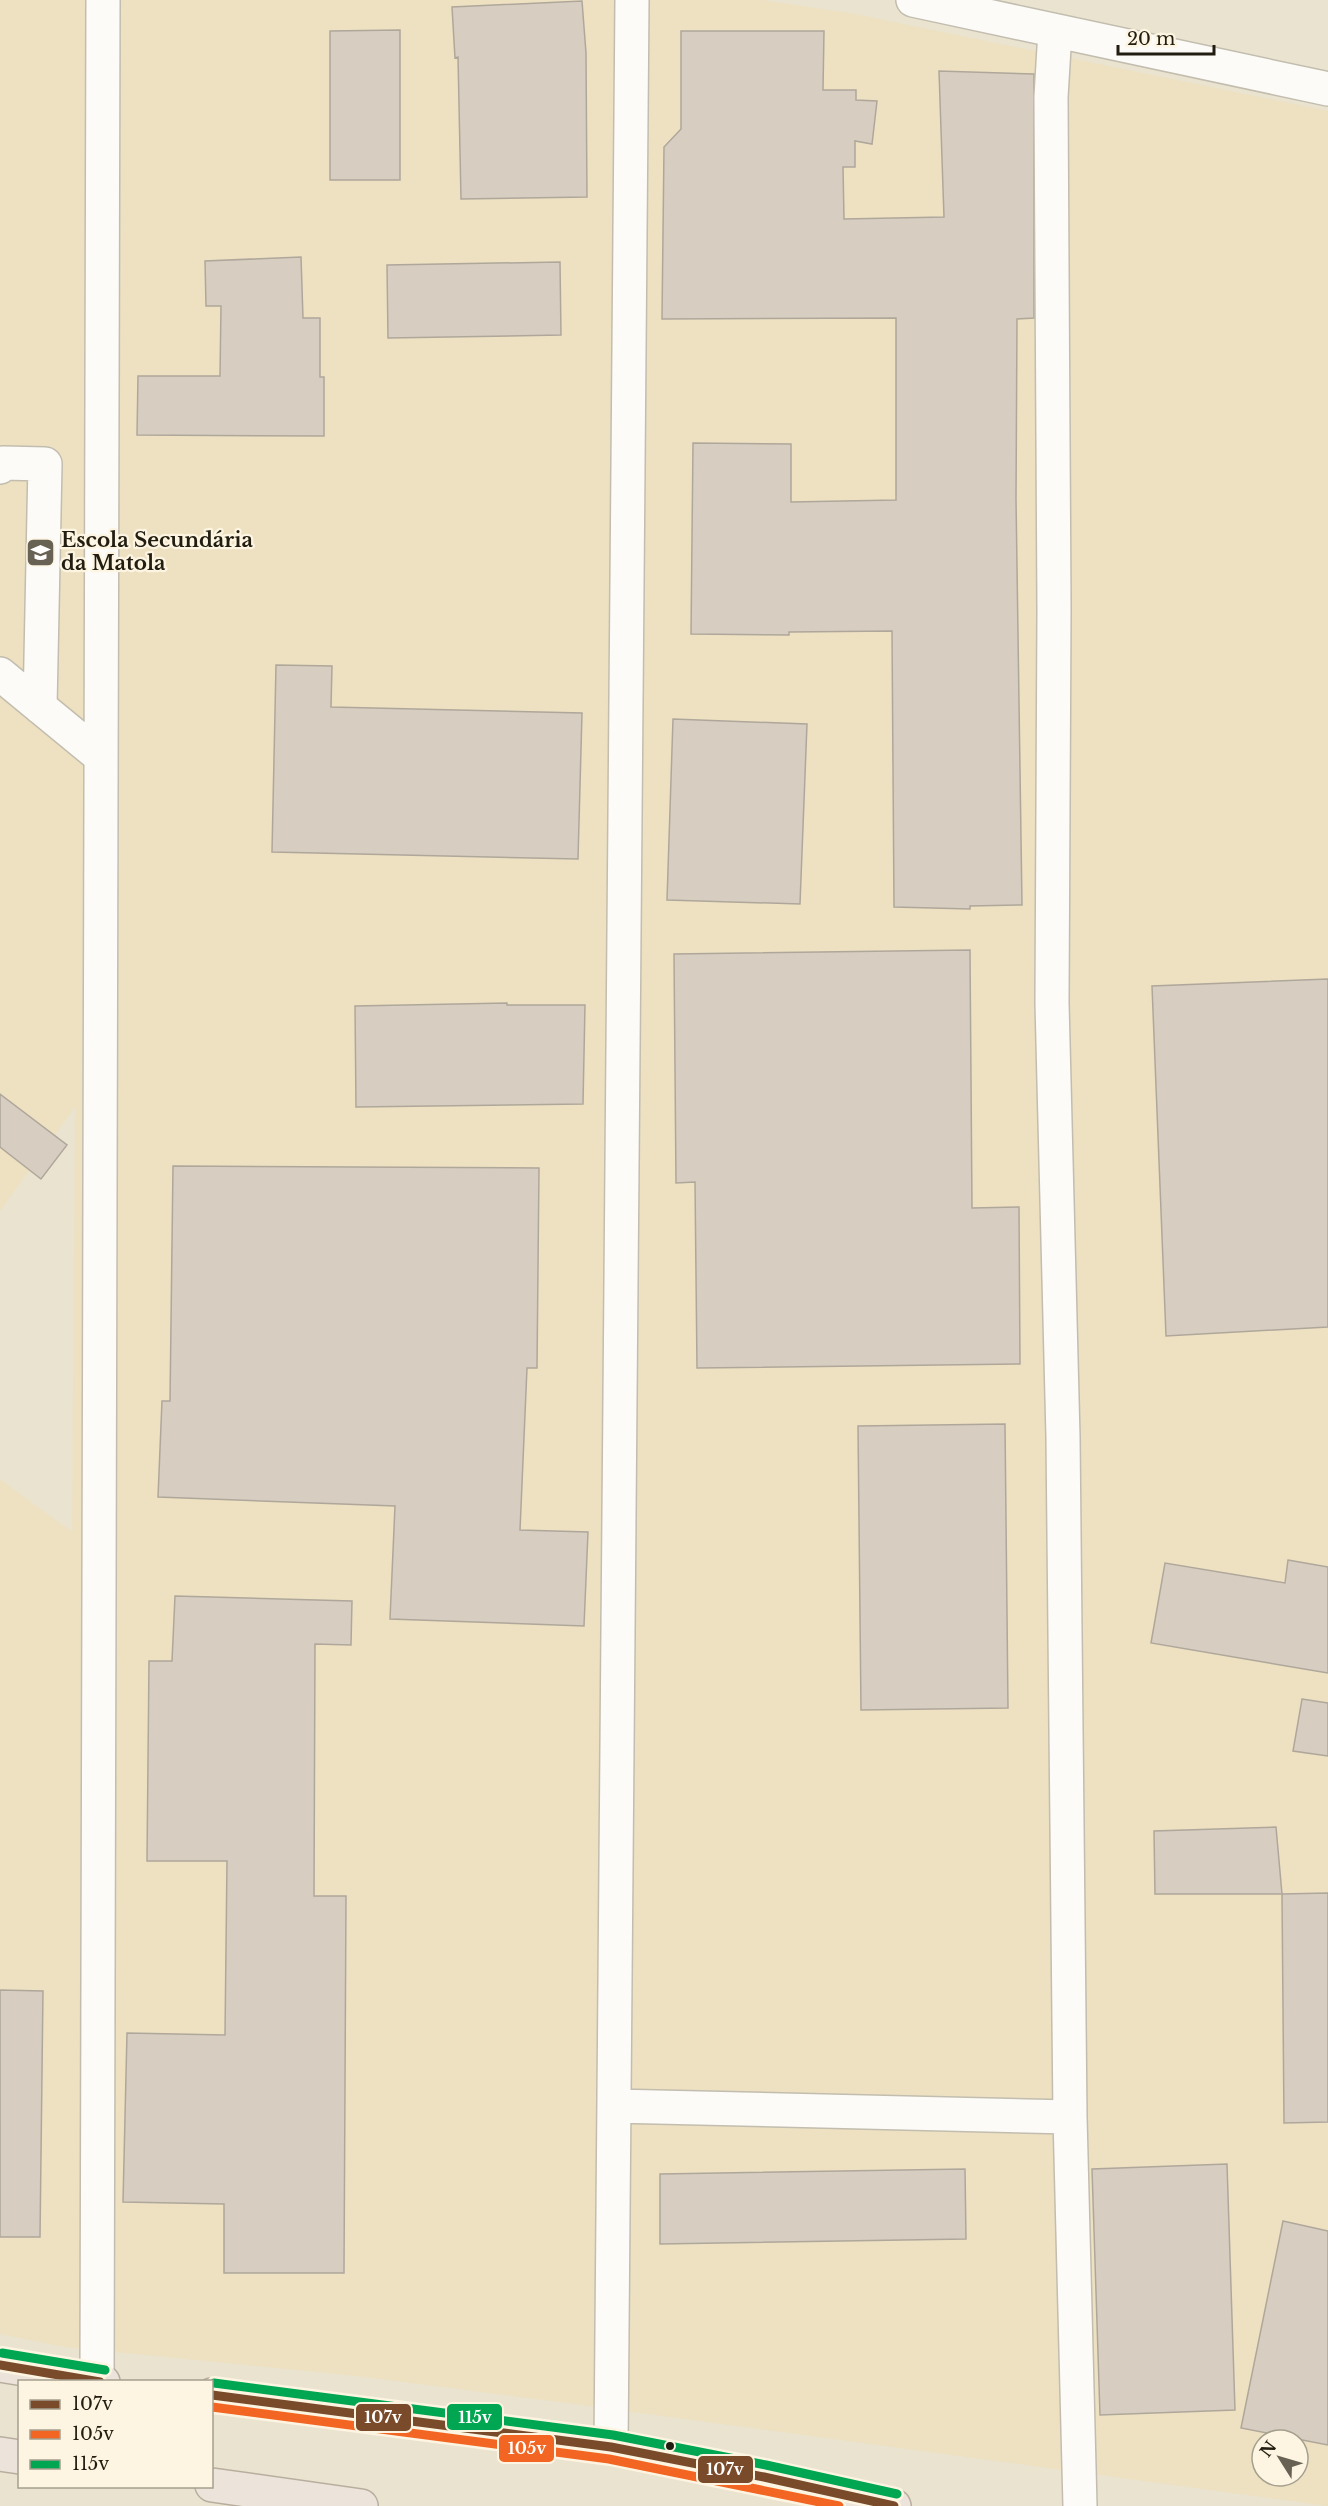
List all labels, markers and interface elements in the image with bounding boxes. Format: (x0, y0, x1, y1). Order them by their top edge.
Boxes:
scale bar (1118, 18, 1214, 56)
text: 20 m (1127, 28, 1175, 50)
place label: Escola Secundária da Matola (61, 528, 253, 575)
school or university icon: Escola Secundária da Matola (24, 536, 56, 568)
legend (18, 2380, 213, 2488)
text: 107v (72, 2393, 113, 2415)
line badge: 107v (355, 2403, 412, 2432)
line badge: 115v (446, 2403, 503, 2431)
text: 107v (364, 2407, 402, 2427)
text: 115v (458, 2407, 492, 2427)
text: 105v (72, 2423, 114, 2445)
north arrow (1250, 2428, 1310, 2488)
line badge: 105v (498, 2434, 555, 2463)
text: N (1256, 2437, 1281, 2461)
text: 105v (508, 2438, 546, 2458)
unlabelled marker (664, 2440, 676, 2452)
text: 115v (72, 2453, 109, 2475)
line badge: 107v (697, 2455, 754, 2484)
text: 107v (706, 2459, 744, 2479)

